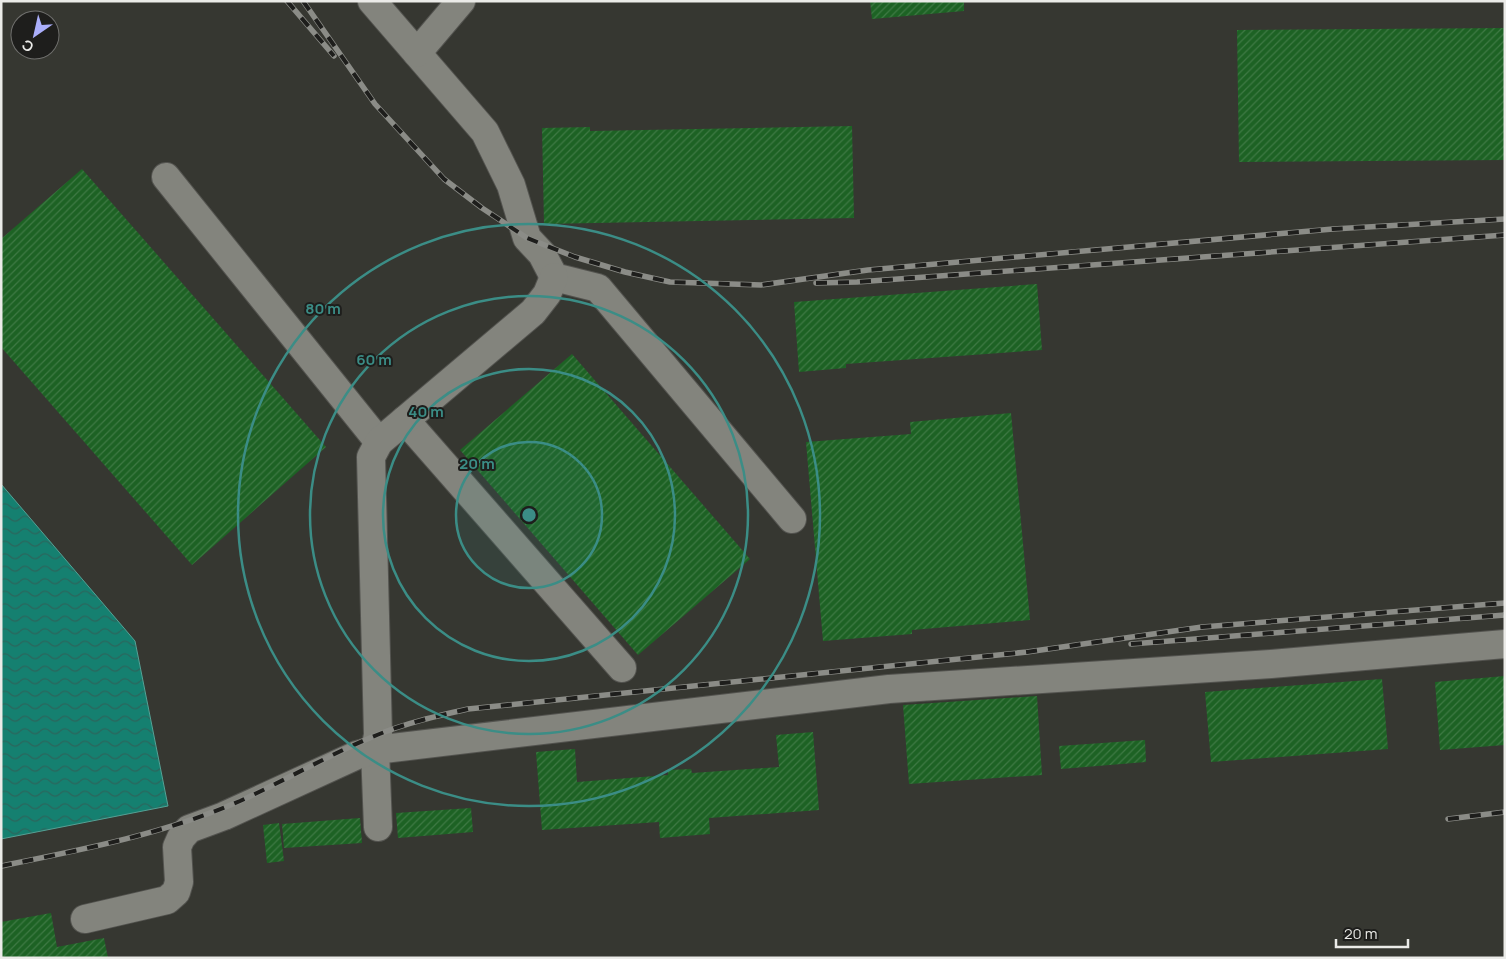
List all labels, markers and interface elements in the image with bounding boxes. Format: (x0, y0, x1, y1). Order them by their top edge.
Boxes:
north arrow (10, 10, 60, 60)
text: С (18, 35, 37, 57)
text: 80 m (305, 298, 341, 319)
text: 60 m (356, 349, 392, 370)
text: 40 m (408, 401, 444, 422)
text: 20 m (459, 453, 495, 474)
centre of rings (520, 506, 538, 524)
scale bar (1336, 916, 1408, 948)
text: 20 m (1344, 923, 1377, 944)

